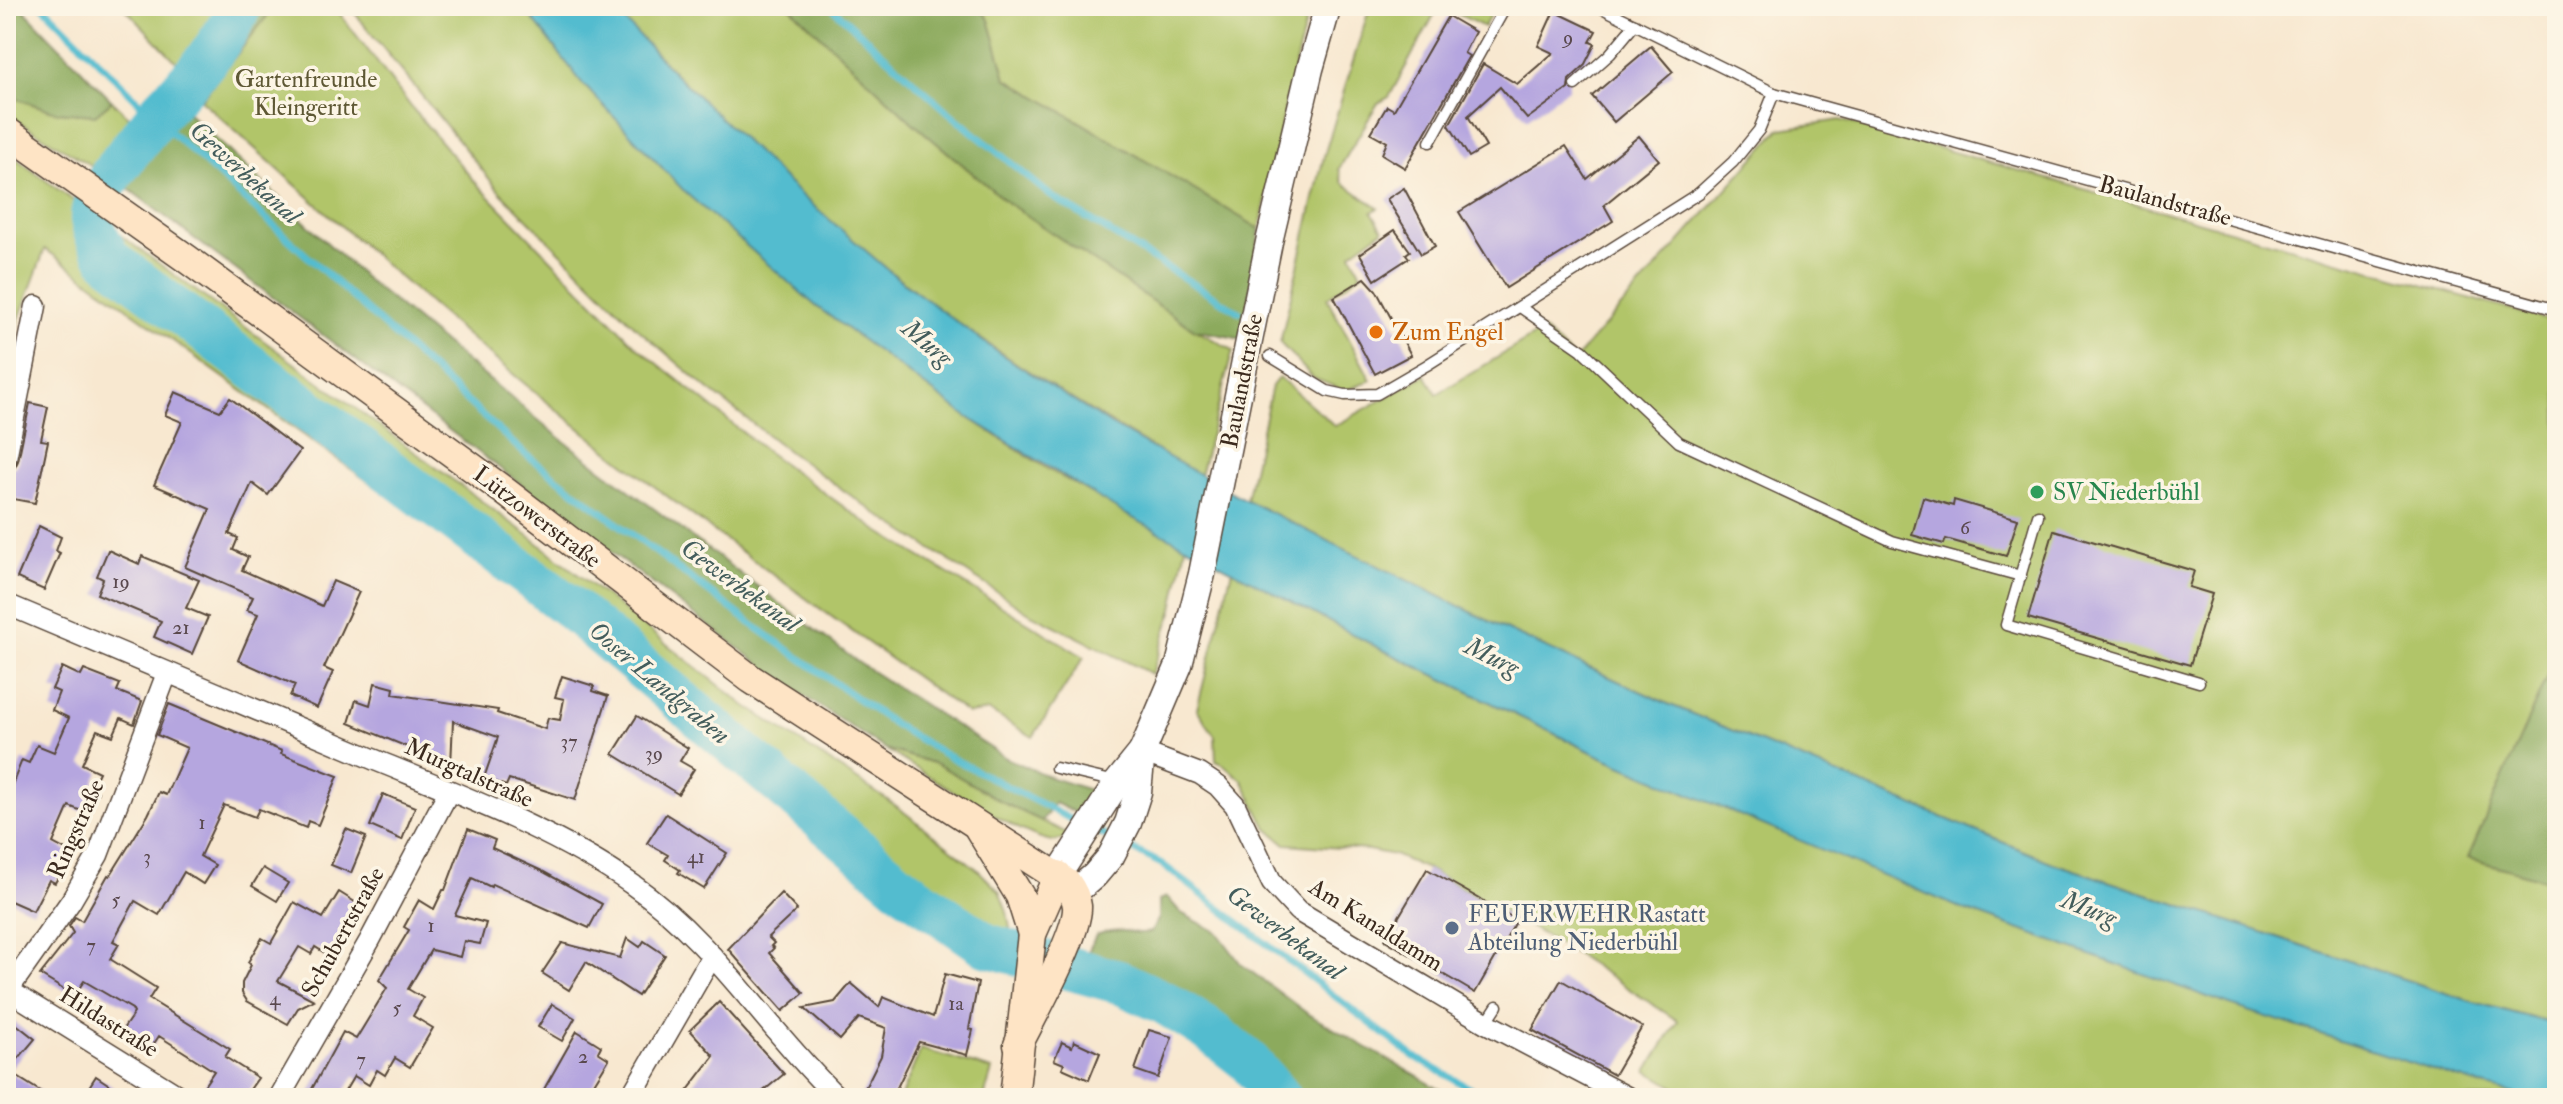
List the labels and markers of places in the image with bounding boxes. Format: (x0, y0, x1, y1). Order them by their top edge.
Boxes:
place label: Zum Engel (1392, 317, 1504, 348)
marker: Zum Engel (1367, 323, 1385, 341)
place label: SV Niederbühl (2053, 477, 2200, 508)
marker: SV Niederbühl (2028, 483, 2046, 501)
place label: FEUERWEHR Rastatt Abteilung Niederbühl (1467, 899, 1706, 958)
marker: FEUERWEHR Rastatt Abteilung Niederbühl (1443, 919, 1461, 937)

